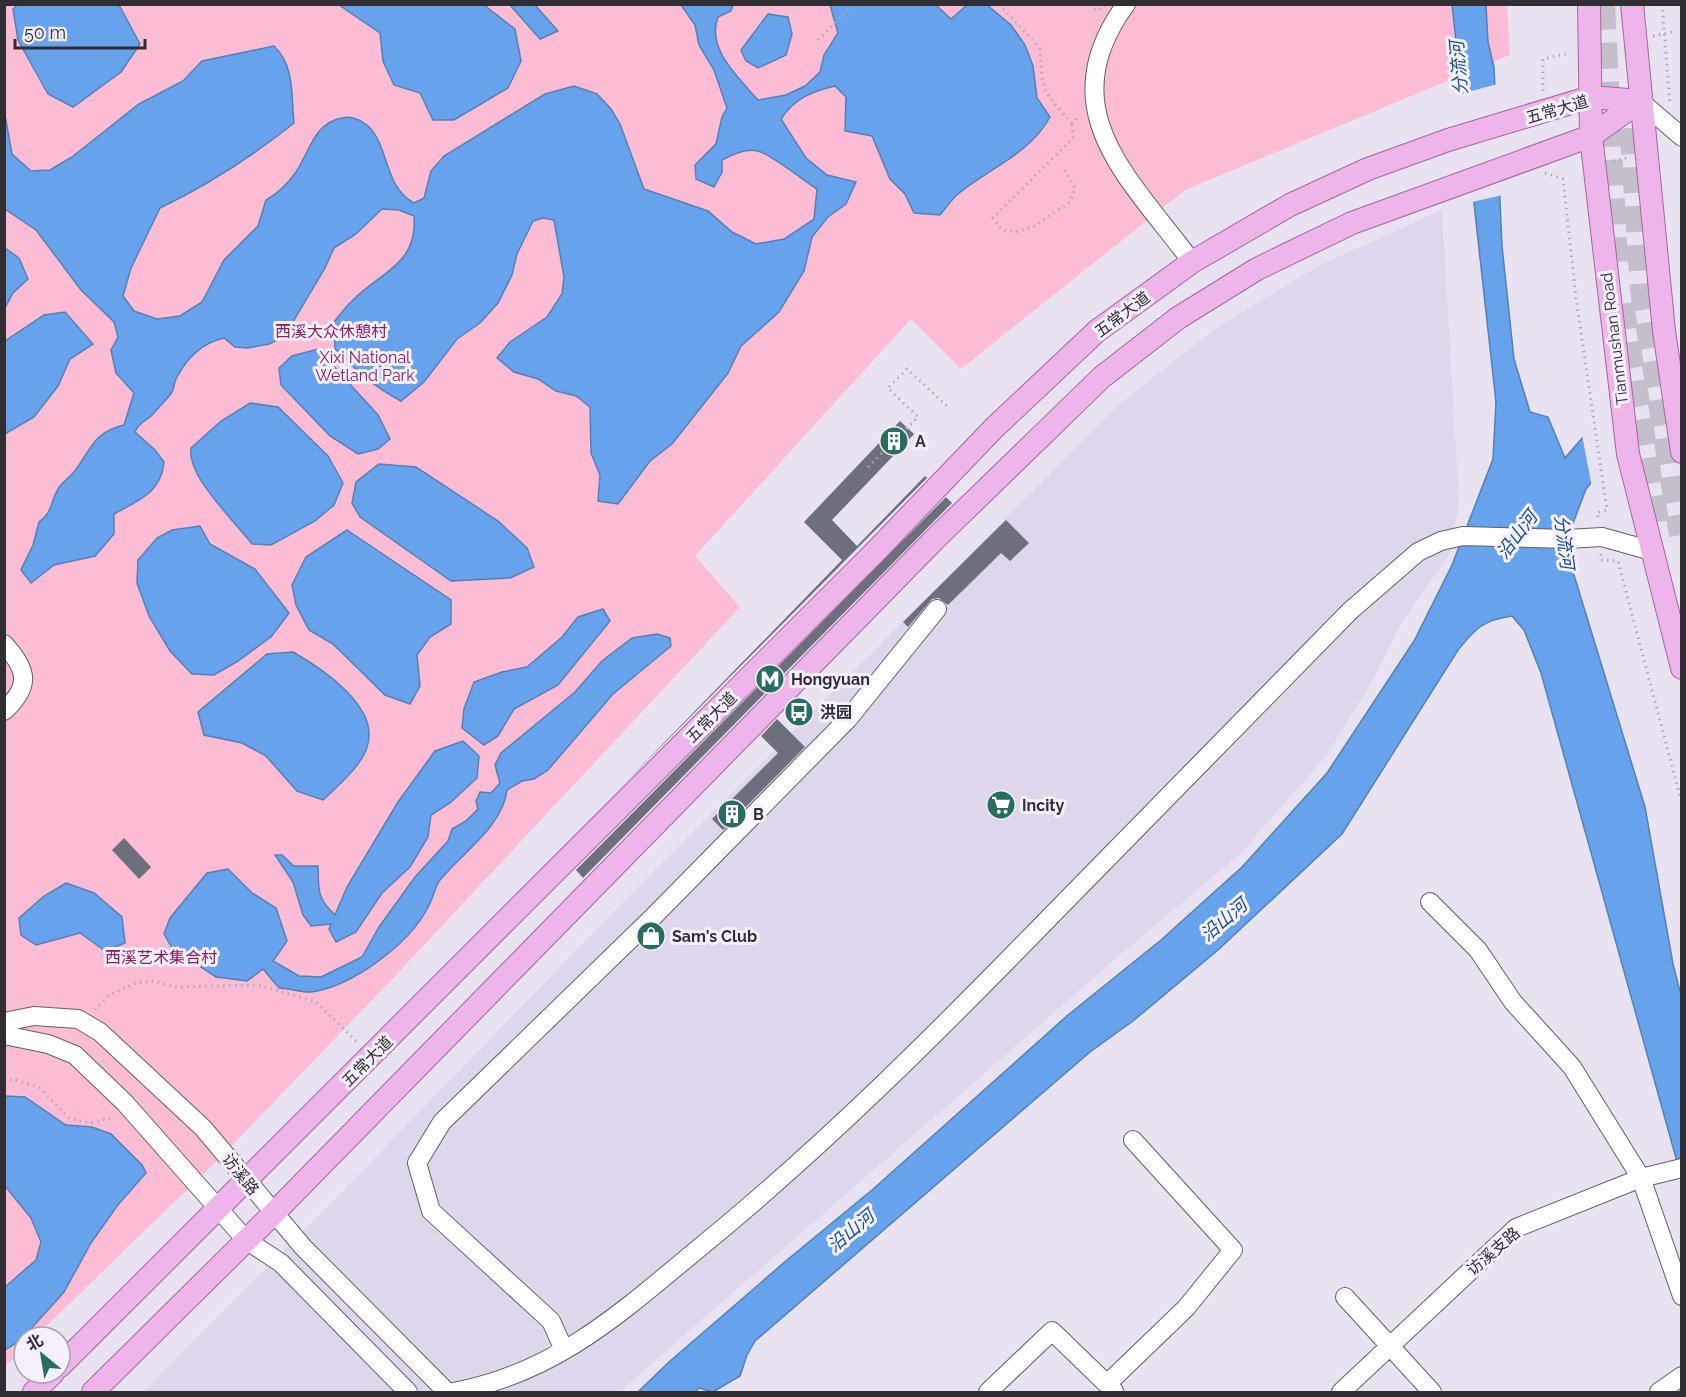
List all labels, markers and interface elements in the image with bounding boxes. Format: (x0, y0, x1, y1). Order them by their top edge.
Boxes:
scale bar (15, 12, 146, 50)
text: 50 m (24, 22, 66, 43)
water label: 分流河 (1445, 37, 1471, 96)
street label: 五常大道 (1524, 92, 1591, 127)
street label: Tianmushan Road (1597, 272, 1632, 406)
street label: 五常大道 (1091, 288, 1154, 341)
park label: 西溪大众休憩村 (275, 322, 387, 341)
park label: Xixi National Wetland Park (315, 348, 415, 385)
building icon: A (878, 425, 910, 457)
place label: A (915, 432, 926, 451)
water label: 沿山河 (1492, 504, 1543, 563)
water label: 分流河 (1551, 514, 1579, 573)
metro station icon: Hongyuan (754, 663, 786, 695)
place label: Hongyuan (791, 670, 870, 689)
street label: 五常大道 (682, 688, 741, 747)
bus stop icon: 洪园 (783, 696, 815, 728)
place label: 洪园 (820, 703, 852, 722)
supermarket icon: Incity (985, 789, 1017, 821)
place label: Incity (1022, 796, 1064, 815)
building icon: B (716, 798, 748, 830)
place label: B (753, 805, 764, 824)
water label: 沿山河 (1196, 892, 1253, 945)
shop icon: Sam's Club (635, 920, 667, 952)
place label: Sam's Club (672, 927, 757, 946)
park label: 西溪艺术集合村 (105, 948, 217, 967)
street label: 五常大道 (338, 1032, 397, 1091)
street label: 访溪路 (218, 1150, 263, 1199)
water label: 沿山河 (823, 1203, 880, 1256)
street label: 访溪支路 (1463, 1223, 1524, 1280)
north arrow (12, 1325, 72, 1385)
text: 北 (23, 1330, 46, 1355)

